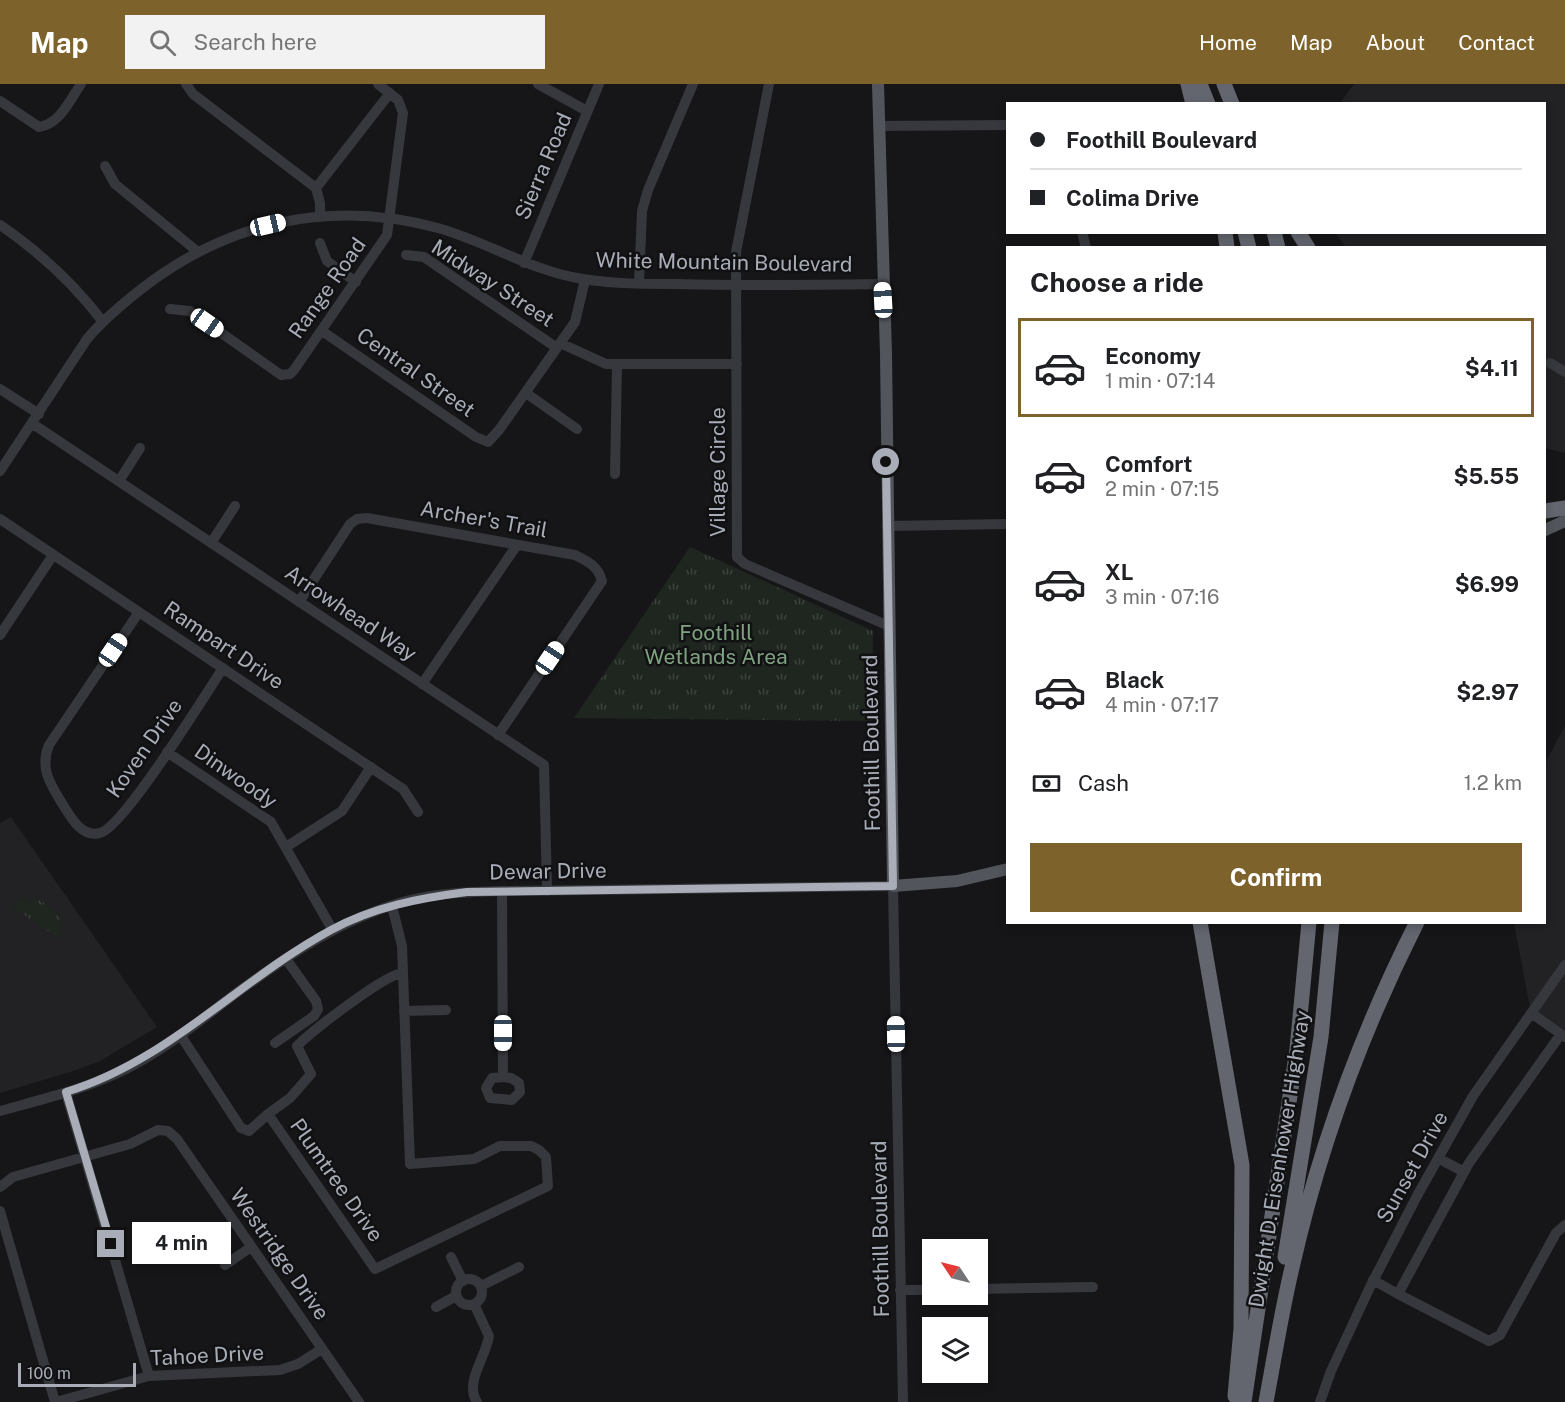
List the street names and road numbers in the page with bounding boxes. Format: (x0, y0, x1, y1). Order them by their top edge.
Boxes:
street label: Sierra Road (509, 109, 577, 223)
street label: Range Road (283, 233, 371, 343)
street label: Midway Street (427, 234, 559, 332)
street label: White Mountain Boulevard (595, 247, 853, 277)
street label: Central Street (352, 322, 480, 422)
street label: Village Circle (705, 407, 730, 537)
street label: Archer's Trail (418, 496, 550, 542)
street label: Arrowhead Way (280, 560, 422, 666)
street label: Rampart Drive (159, 596, 289, 694)
street label: Foothill Boulevard (857, 654, 885, 832)
street label: Koven Drive (101, 694, 187, 802)
street label: Dinwoody (190, 738, 282, 814)
street label: Dewar Drive (489, 857, 607, 885)
street label: Dwight D. Eisenhower Highway (1243, 1009, 1315, 1309)
street label: Sunset Drive (1371, 1107, 1453, 1227)
street label: Plumtree Drive (285, 1114, 389, 1246)
street label: Foothill Boulevard (866, 1140, 894, 1318)
street label: Westridge Drive (225, 1183, 335, 1325)
street label: Tahoe Drive (149, 1340, 265, 1370)

